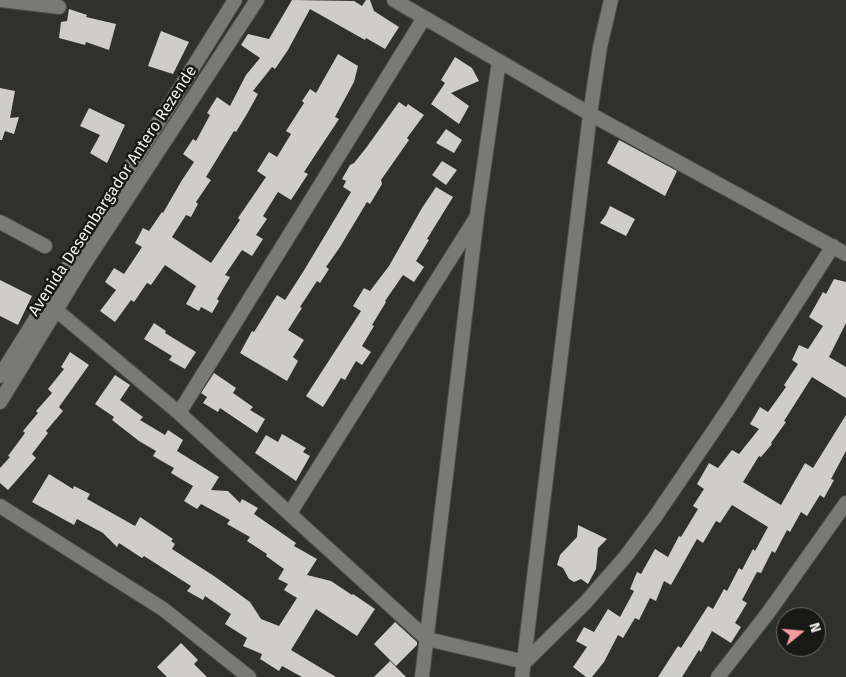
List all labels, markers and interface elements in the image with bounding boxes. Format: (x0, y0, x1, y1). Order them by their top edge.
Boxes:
street label: Avenida Desembargador Antero Rezende (25, 62, 201, 320)
north arrow (776, 607, 826, 657)
text: N (805, 621, 824, 635)

